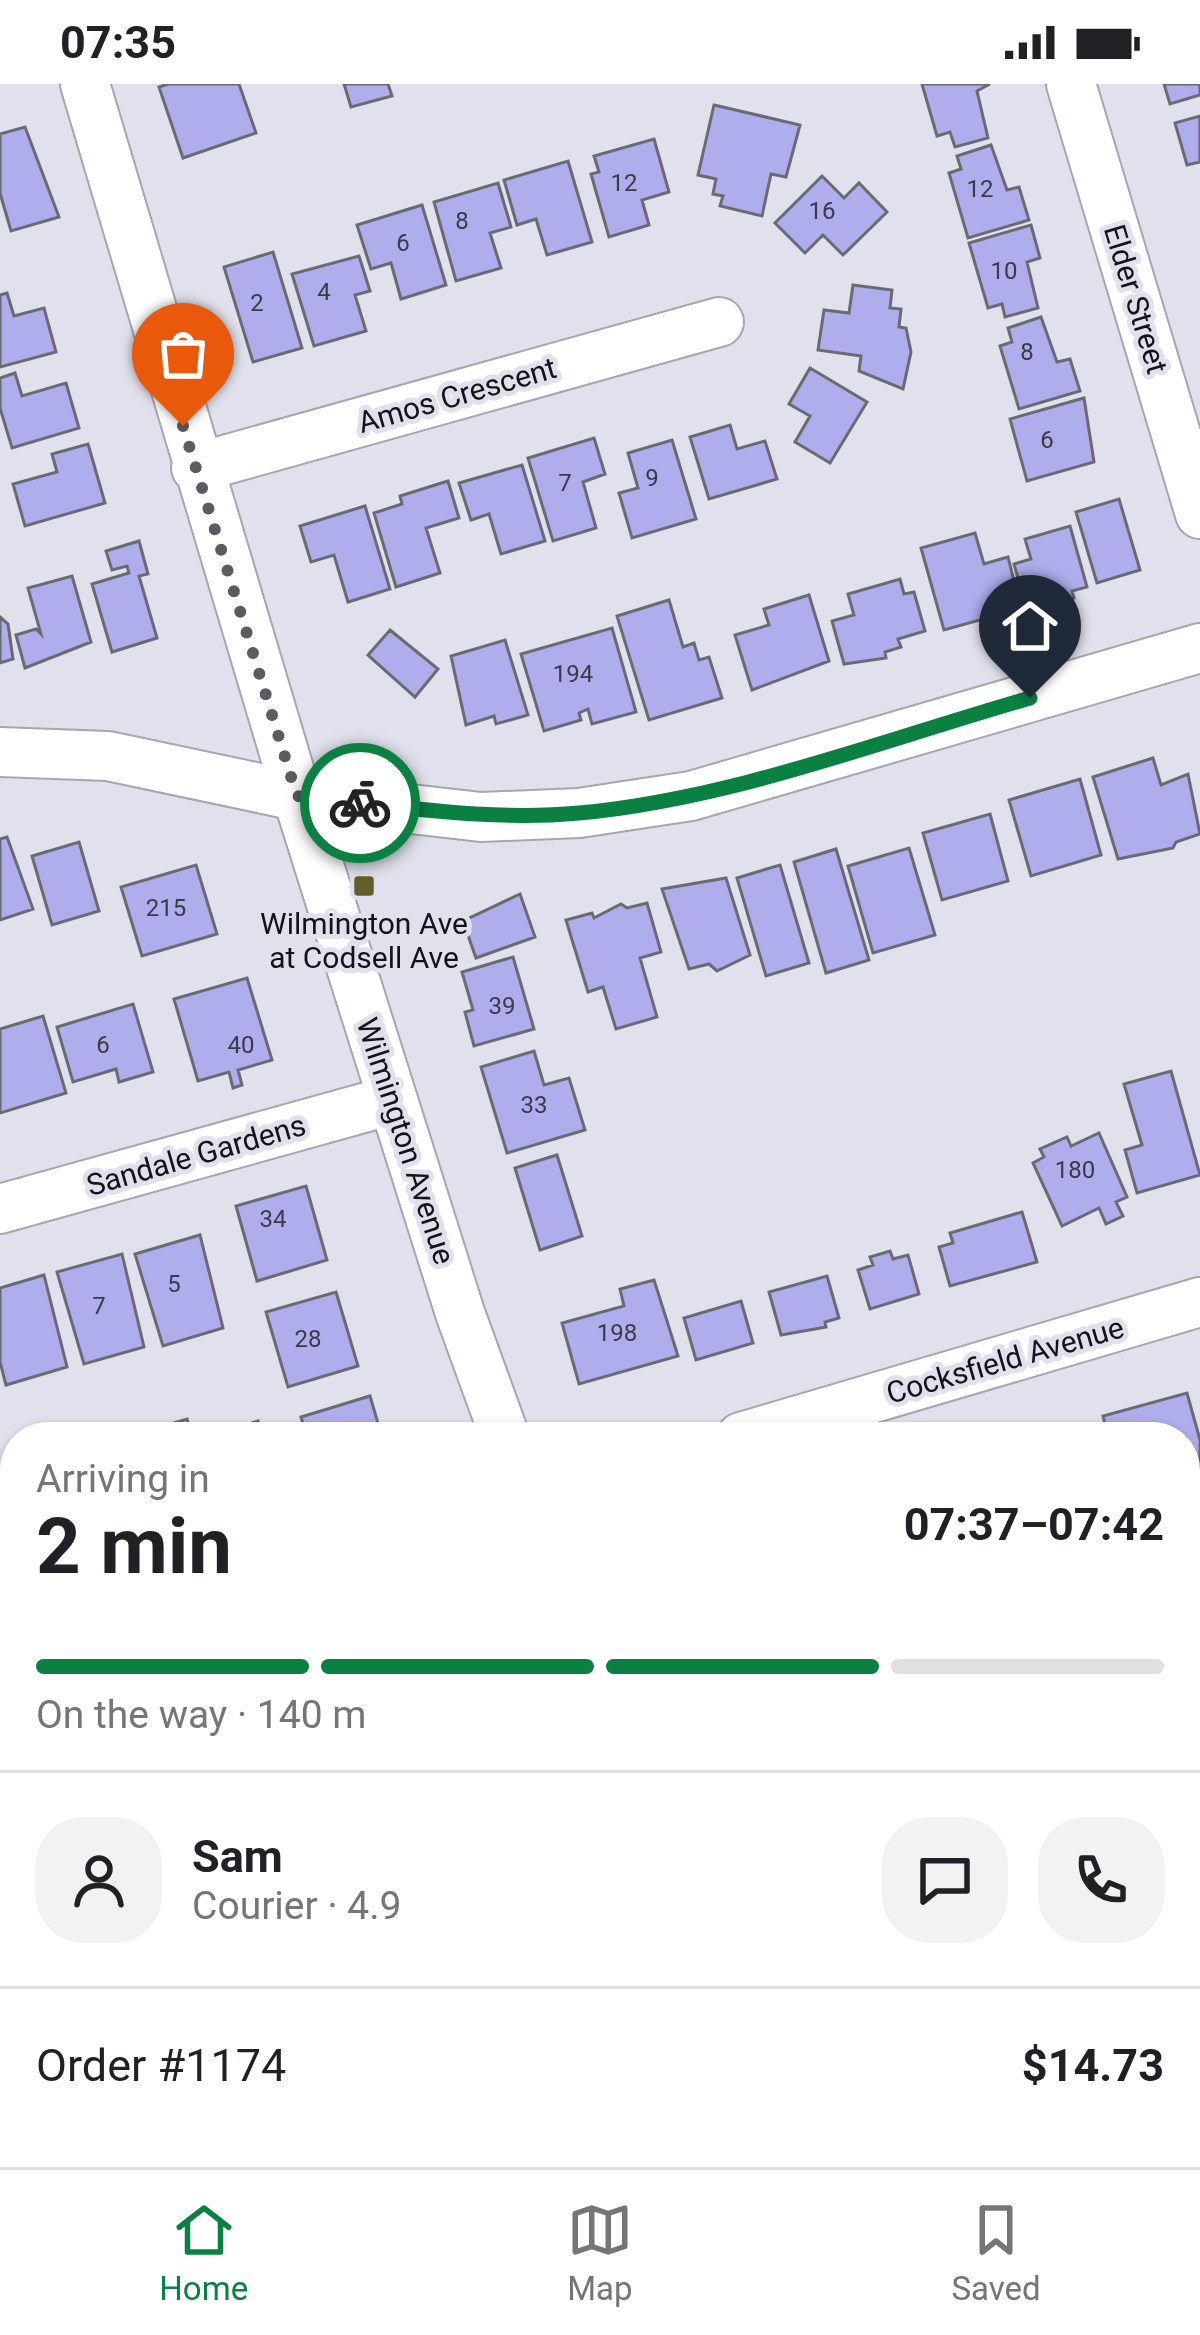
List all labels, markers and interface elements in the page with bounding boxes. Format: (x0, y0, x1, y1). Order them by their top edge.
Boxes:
text: 07:35 (60, 16, 176, 69)
house number: 12 (611, 169, 637, 197)
house number: 12 (967, 175, 993, 203)
house number: 16 (809, 197, 835, 225)
house number: 8 (455, 207, 469, 235)
street label: Elder Street (1097, 220, 1175, 378)
house number: 6 (396, 229, 410, 257)
house number: 10 (991, 257, 1017, 285)
house number: 4 (317, 278, 331, 306)
house number: 2 (250, 289, 264, 317)
pin (132, 303, 234, 426)
icon: bag (150, 321, 216, 387)
house number: 8 (1020, 338, 1034, 366)
street label: Amos Crescent (354, 350, 560, 440)
house number: 6 (1040, 426, 1054, 454)
house number: 9 (645, 464, 659, 492)
house number: 7 (558, 469, 572, 497)
pin (979, 575, 1081, 698)
icon: home (997, 593, 1063, 659)
house number: 194 (553, 660, 593, 688)
courier (300, 743, 420, 863)
icon: bike (327, 770, 393, 836)
marker: Wilmington Ave at Codsell Ave (351, 873, 377, 899)
house number: 215 (146, 894, 186, 922)
place label: Wilmington Ave at Codsell Ave (260, 906, 468, 975)
house number: 39 (489, 992, 515, 1020)
street label: Wilmington Avenue (350, 1013, 462, 1269)
house number: 6 (96, 1031, 110, 1059)
house number: 40 (228, 1031, 254, 1059)
house number: 33 (521, 1091, 547, 1119)
street label: Sandale Gardens (83, 1107, 309, 1203)
house number: 180 (1055, 1156, 1095, 1184)
house number: 34 (260, 1205, 286, 1233)
house number: 5 (167, 1270, 181, 1298)
house number: 7 (92, 1292, 106, 1320)
street label: Cocksfield Avenue (882, 1309, 1128, 1411)
house number: 198 (597, 1319, 637, 1347)
house number: 28 (295, 1325, 321, 1353)
text: Arriving in (36, 1456, 210, 1502)
text: 07:37–07:42 (904, 1498, 1164, 1551)
text: 2 min (36, 1501, 232, 1592)
text: On the way · 140 m (36, 1692, 367, 1738)
button: person (36, 1817, 162, 1943)
button: chat (882, 1817, 1008, 1943)
button: phone (1038, 1817, 1164, 1943)
text: Sam (192, 1830, 283, 1883)
text: Courier · 4.9 (192, 1883, 401, 1929)
text: Order #1174 (36, 2039, 286, 2092)
text: $14.73 (1022, 2039, 1164, 2092)
tab: Home (159, 2197, 248, 2308)
tab: Map (567, 2197, 633, 2308)
tab: Saved (951, 2197, 1041, 2308)

